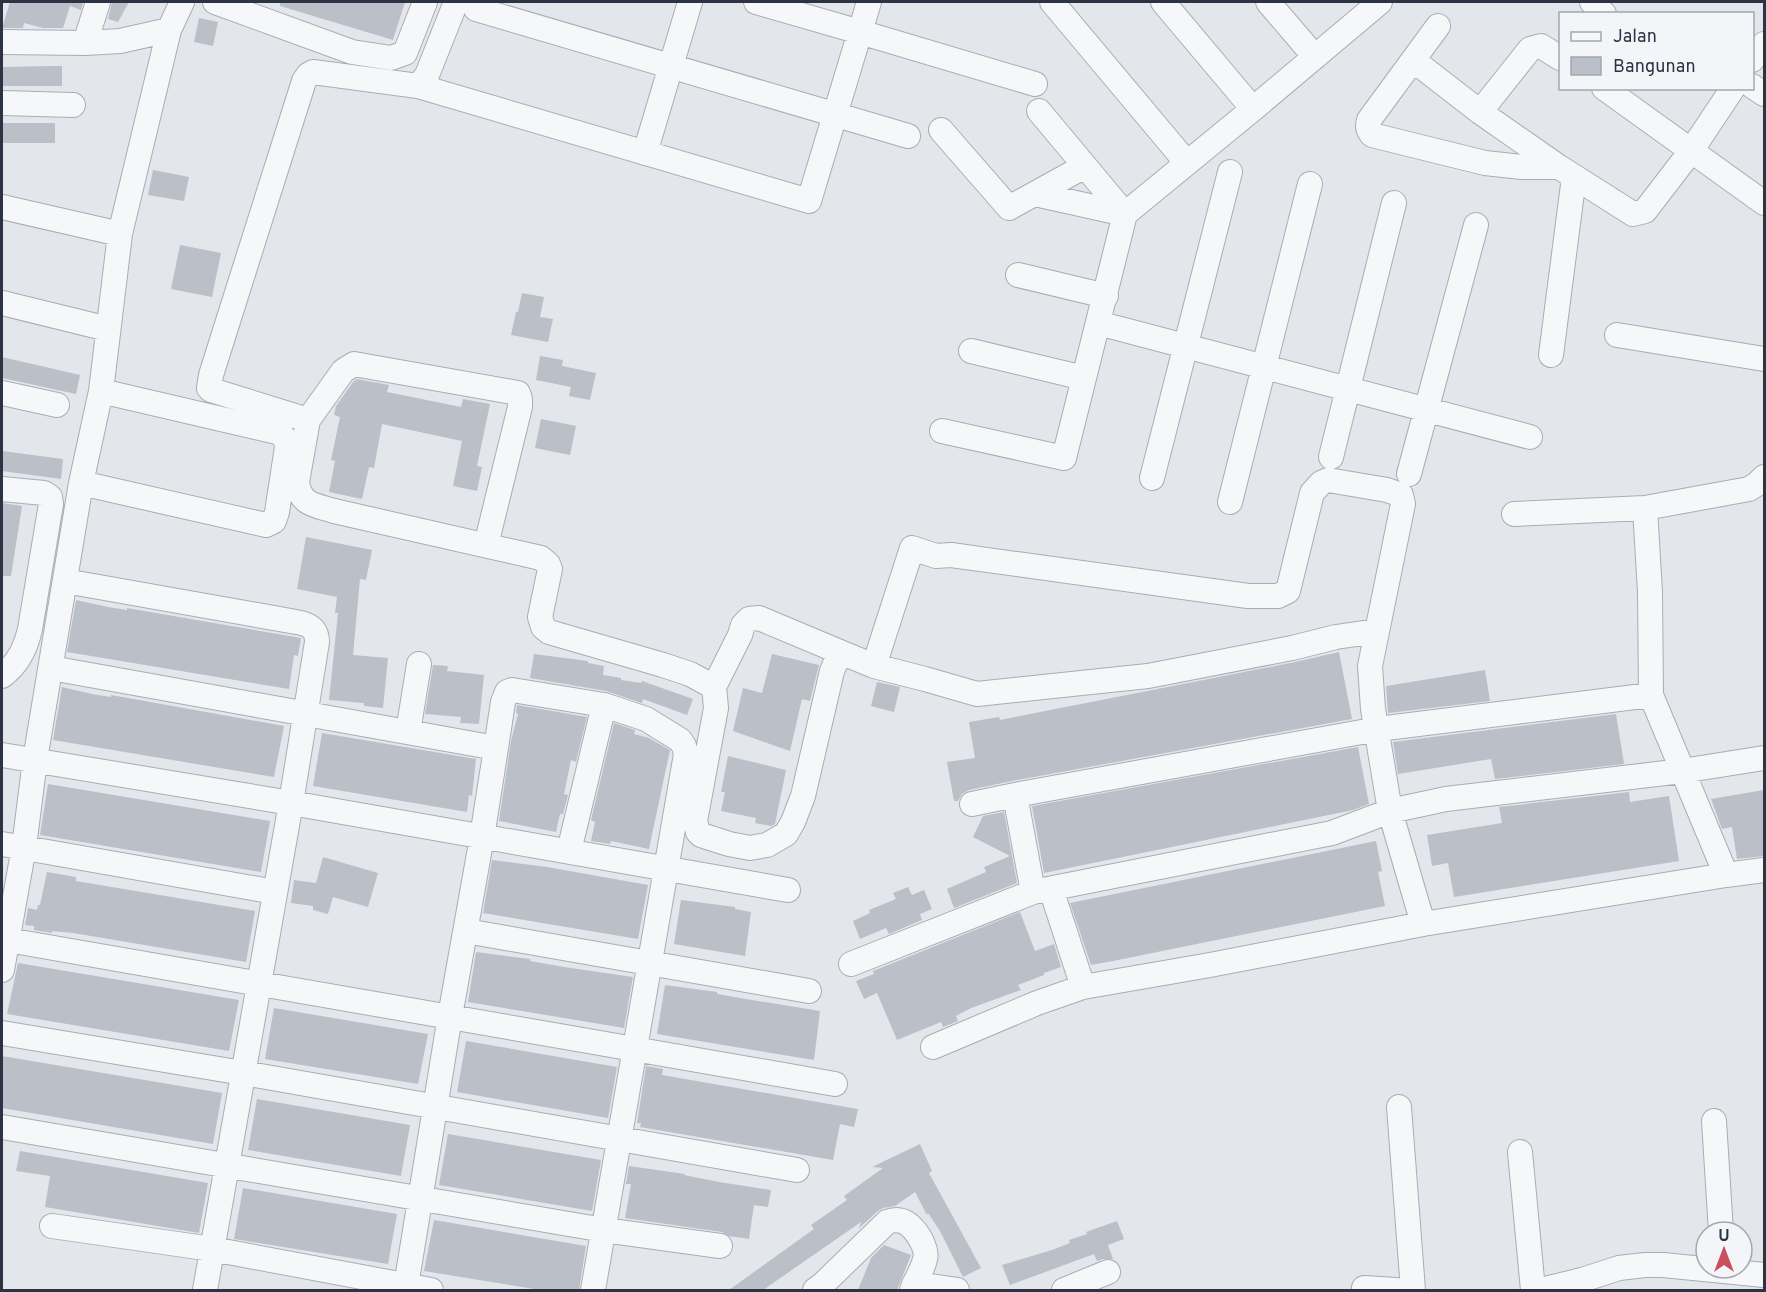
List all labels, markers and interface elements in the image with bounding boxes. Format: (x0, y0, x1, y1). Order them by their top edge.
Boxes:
legend (1559, 12, 1754, 90)
text: Jalan (1613, 26, 1657, 49)
text: Bangunan (1613, 56, 1696, 79)
north arrow (1694, 1220, 1754, 1280)
text: U (1718, 1227, 1730, 1247)

